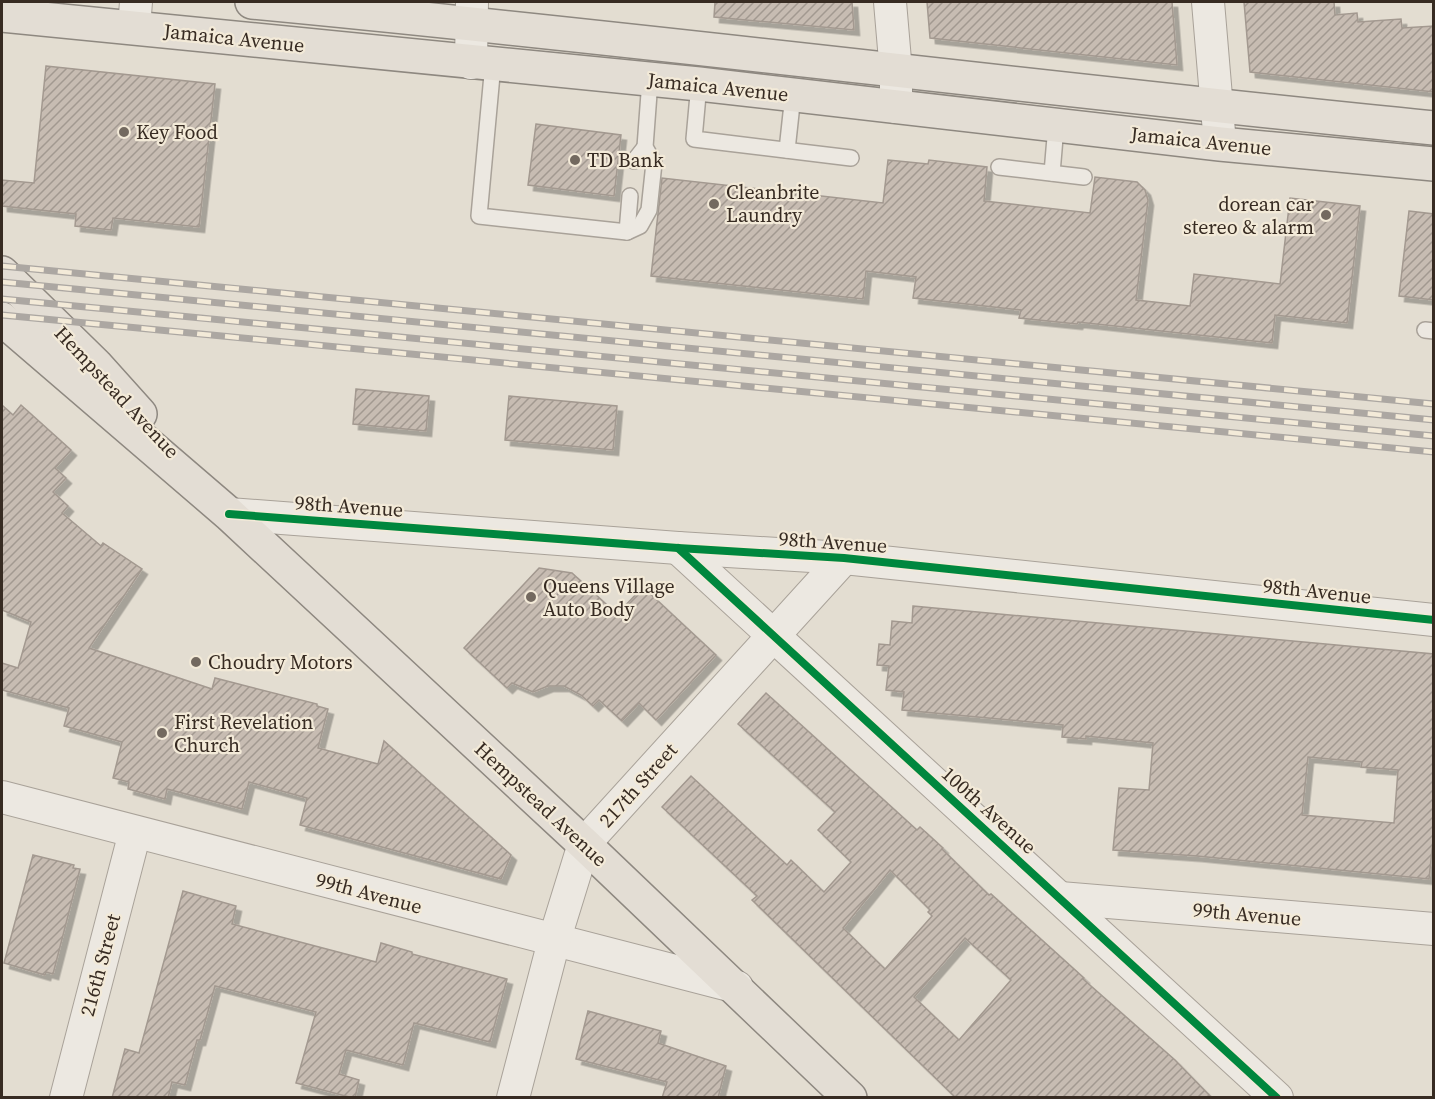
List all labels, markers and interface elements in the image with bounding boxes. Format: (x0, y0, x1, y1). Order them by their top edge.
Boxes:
street label: Jamaica Avenue (161, 17, 306, 59)
street label: Jamaica Avenue (645, 66, 790, 108)
place label: Key Food (136, 118, 219, 146)
street label: Jamaica Avenue (1128, 120, 1273, 162)
marker: Key Food (117, 125, 131, 139)
place label: TD Bank (587, 146, 664, 174)
marker: TD Bank (568, 153, 582, 167)
place label: Cleanbrite Laundry (726, 178, 819, 229)
place label: dorean car stereo & alarm (1183, 190, 1315, 241)
marker: Cleanbrite Laundry (707, 197, 721, 211)
marker: dorean car stereo & alarm (1319, 208, 1333, 222)
street label: Hempstead Avenue (48, 320, 186, 464)
street label: 98th Avenue (294, 488, 404, 524)
street label: 98th Avenue (778, 524, 888, 560)
street label: 98th Avenue (1261, 571, 1373, 611)
place label: Queens Village Auto Body (543, 572, 675, 623)
marker: Queens Village Auto Body (524, 590, 538, 604)
place label: Choudry Motors (208, 648, 353, 676)
marker: Choudry Motors (189, 655, 203, 669)
place label: First Revelation Church (174, 708, 313, 759)
marker: First Revelation Church (155, 726, 169, 740)
street label: Hempstead Avenue (469, 735, 613, 873)
street label: 217th Street (593, 736, 684, 833)
street label: 100th Avenue (935, 760, 1043, 860)
street label: 99th Avenue (313, 865, 425, 921)
street label: 99th Avenue (1192, 895, 1302, 933)
street label: 216th Street (73, 910, 127, 1019)

